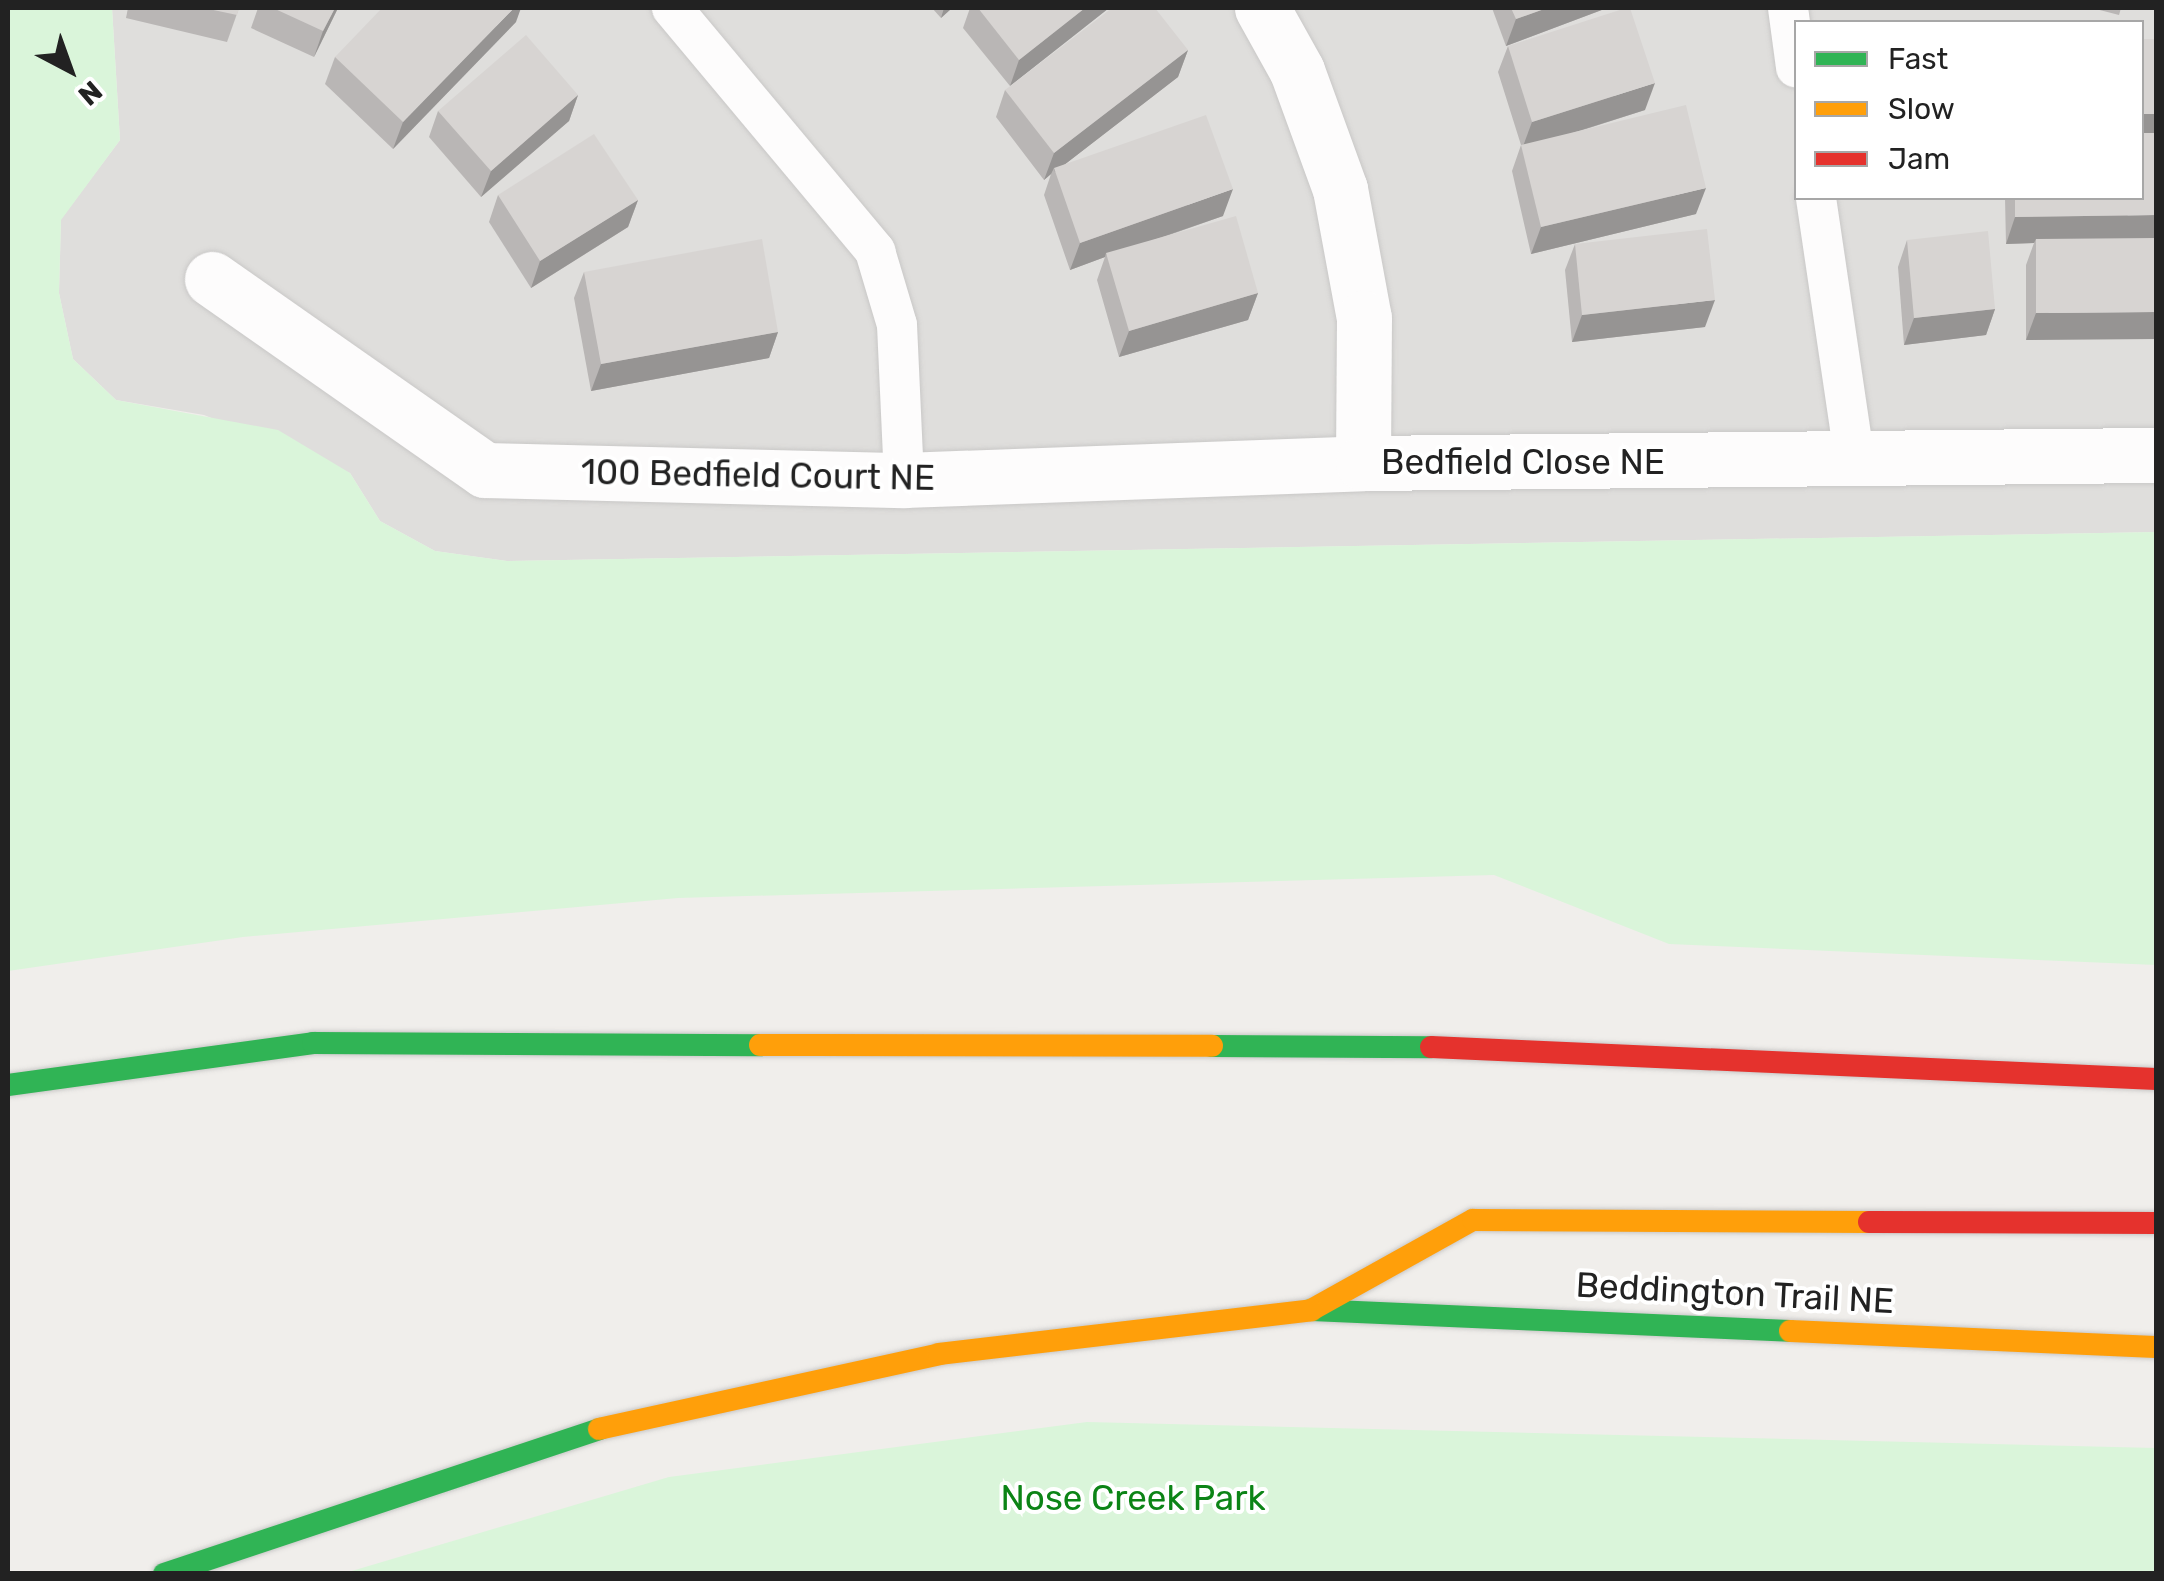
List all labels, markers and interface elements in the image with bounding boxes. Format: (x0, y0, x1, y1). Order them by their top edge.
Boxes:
north arrow (20, 20, 120, 120)
legend (1794, 20, 2144, 200)
text: Fast (1888, 41, 1948, 77)
text: N (72, 74, 108, 112)
text: Slow (1888, 91, 1955, 127)
text: Jam (1888, 141, 1950, 177)
street label: Bedfield Close NE (1381, 441, 1665, 483)
street label: 100 Bedfield Court NE (581, 451, 935, 499)
street label: Beddington Trail NE (1574, 1264, 1896, 1322)
park label: Nose Creek Park (1000, 1477, 1266, 1519)

